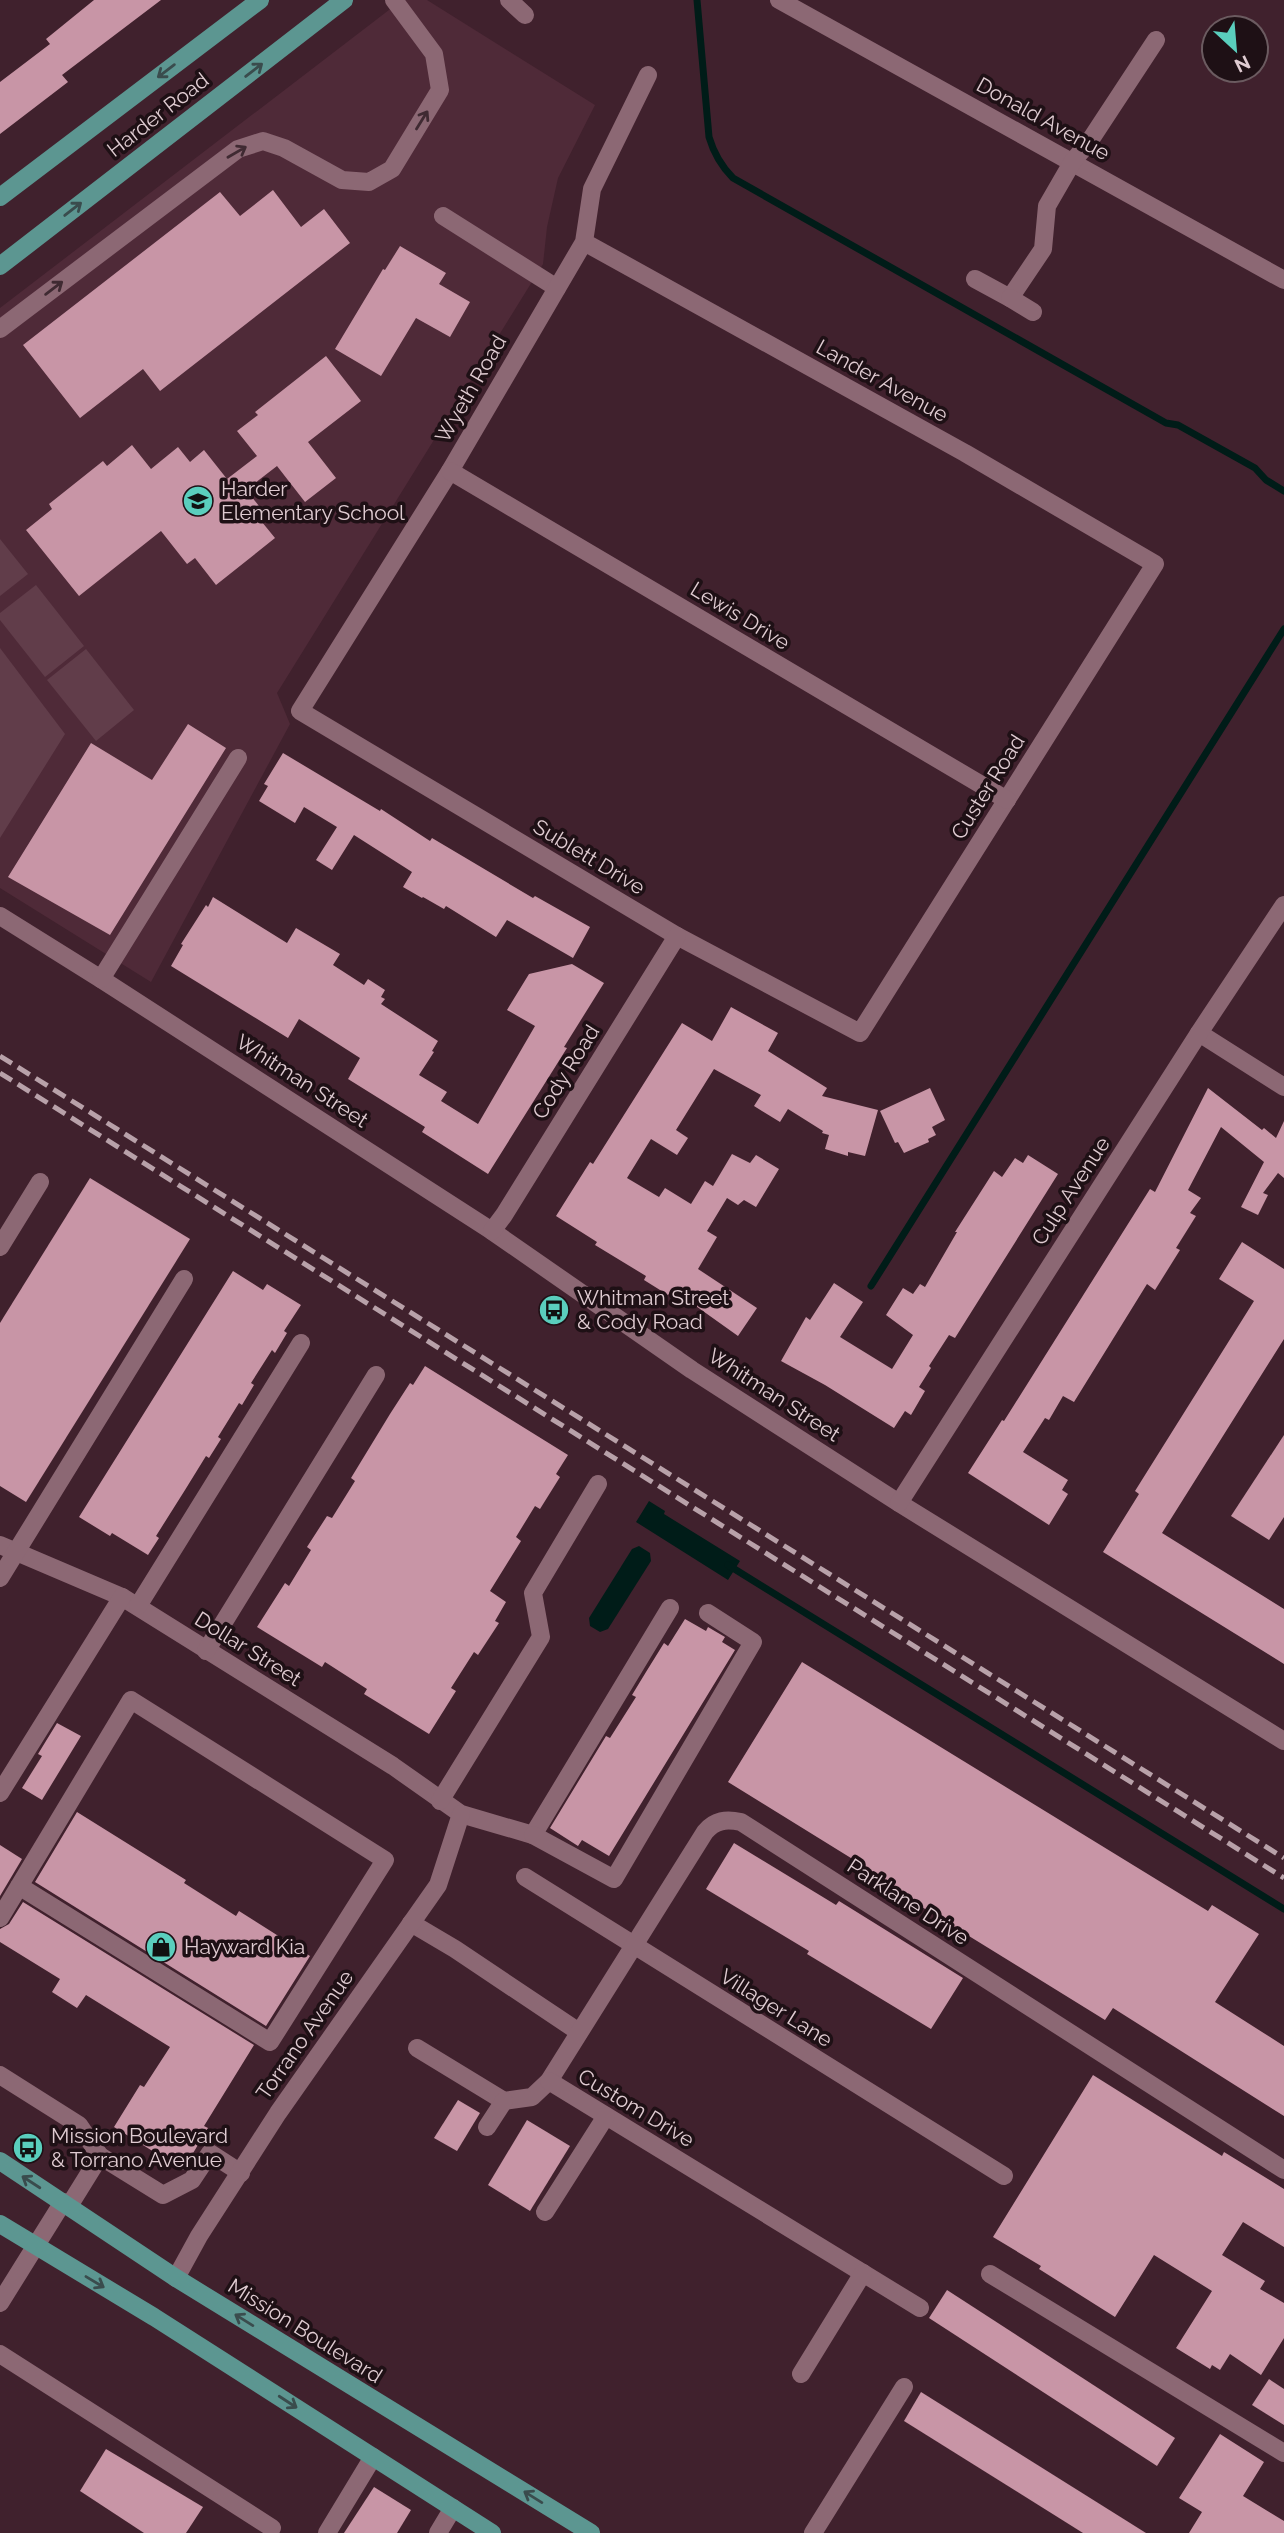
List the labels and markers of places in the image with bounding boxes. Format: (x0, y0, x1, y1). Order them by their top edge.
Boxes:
place label: Harder Elementary School (221, 476, 405, 525)
school or university icon: Harder Elementary School (181, 484, 215, 518)
place label: Whitman Street & Cody Road (577, 1285, 729, 1334)
bus stop icon: Whitman Street & Cody Road (537, 1293, 571, 1327)
shop icon: Hayward Kia (144, 1930, 178, 1964)
place label: Hayward Kia (184, 1934, 305, 1959)
place label: Mission Boulevard & Torrano Avenue (51, 2123, 228, 2172)
bus stop icon: Mission Boulevard & Torrano Avenue (11, 2131, 45, 2165)

